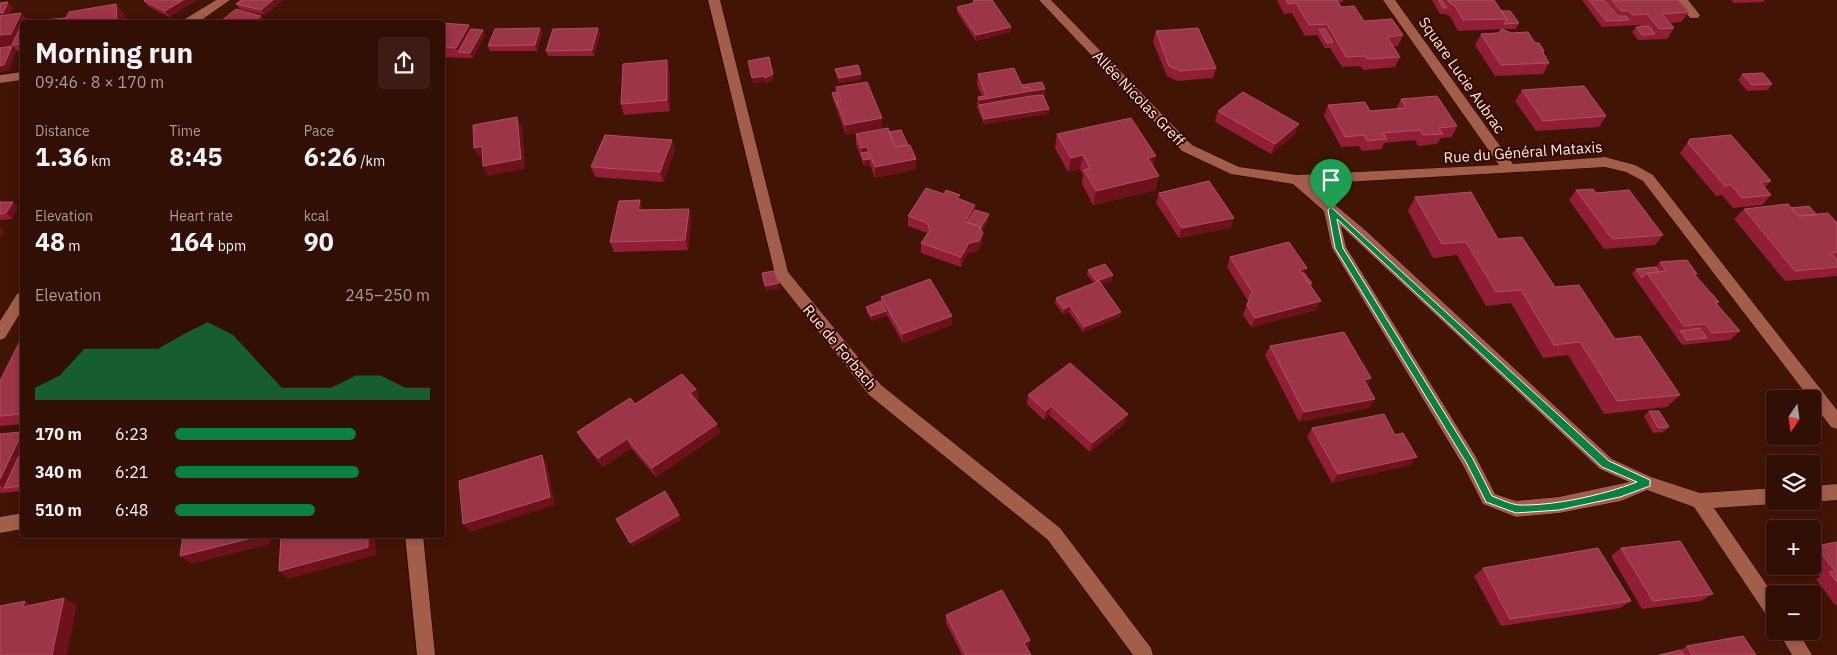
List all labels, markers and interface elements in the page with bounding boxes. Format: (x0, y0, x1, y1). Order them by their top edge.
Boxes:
street label: Square Lucie Aubrac (1415, 13, 1510, 137)
text: Morning run (35, 34, 193, 71)
button: share (378, 37, 430, 89)
street label: Allée Nicolas Greff (1089, 47, 1189, 150)
text: 09:46 · 8 × 170 m (35, 72, 164, 92)
text: Distance (35, 122, 90, 140)
text: Time (169, 122, 201, 140)
text: Pace (304, 122, 334, 140)
street label: Rue du Général Mataxis (1443, 137, 1603, 167)
text: 1.36 (35, 140, 88, 173)
text: 8:45 (169, 140, 223, 173)
text: 6:26 (304, 140, 357, 173)
text: km (88, 152, 111, 170)
text: /km (357, 152, 385, 170)
pin (1310, 159, 1352, 210)
icon: arrive (1317, 166, 1345, 194)
text: Elevation (35, 207, 93, 225)
text: Heart rate (169, 207, 233, 225)
text: kcal (304, 207, 329, 225)
text: 48 (35, 225, 65, 258)
text: 164 (169, 225, 214, 258)
text: 90 (304, 225, 334, 258)
text: m (65, 237, 81, 255)
text: bpm (214, 237, 246, 255)
text: Elevation (35, 285, 101, 305)
text: 245–250 m (345, 285, 430, 305)
street label: Rue de Forbach (799, 301, 881, 393)
north arrow (1766, 390, 1821, 445)
map controls (1766, 390, 1821, 640)
text: 170 m (35, 424, 82, 444)
text: 6:23 (115, 424, 148, 444)
button: layers (1766, 455, 1821, 510)
text: 340 m (35, 462, 82, 482)
text: 6:21 (115, 462, 148, 482)
text: 510 m (35, 500, 82, 520)
text: 6:48 (115, 500, 148, 520)
button: + (1766, 520, 1821, 575)
button: − (1766, 585, 1821, 640)

